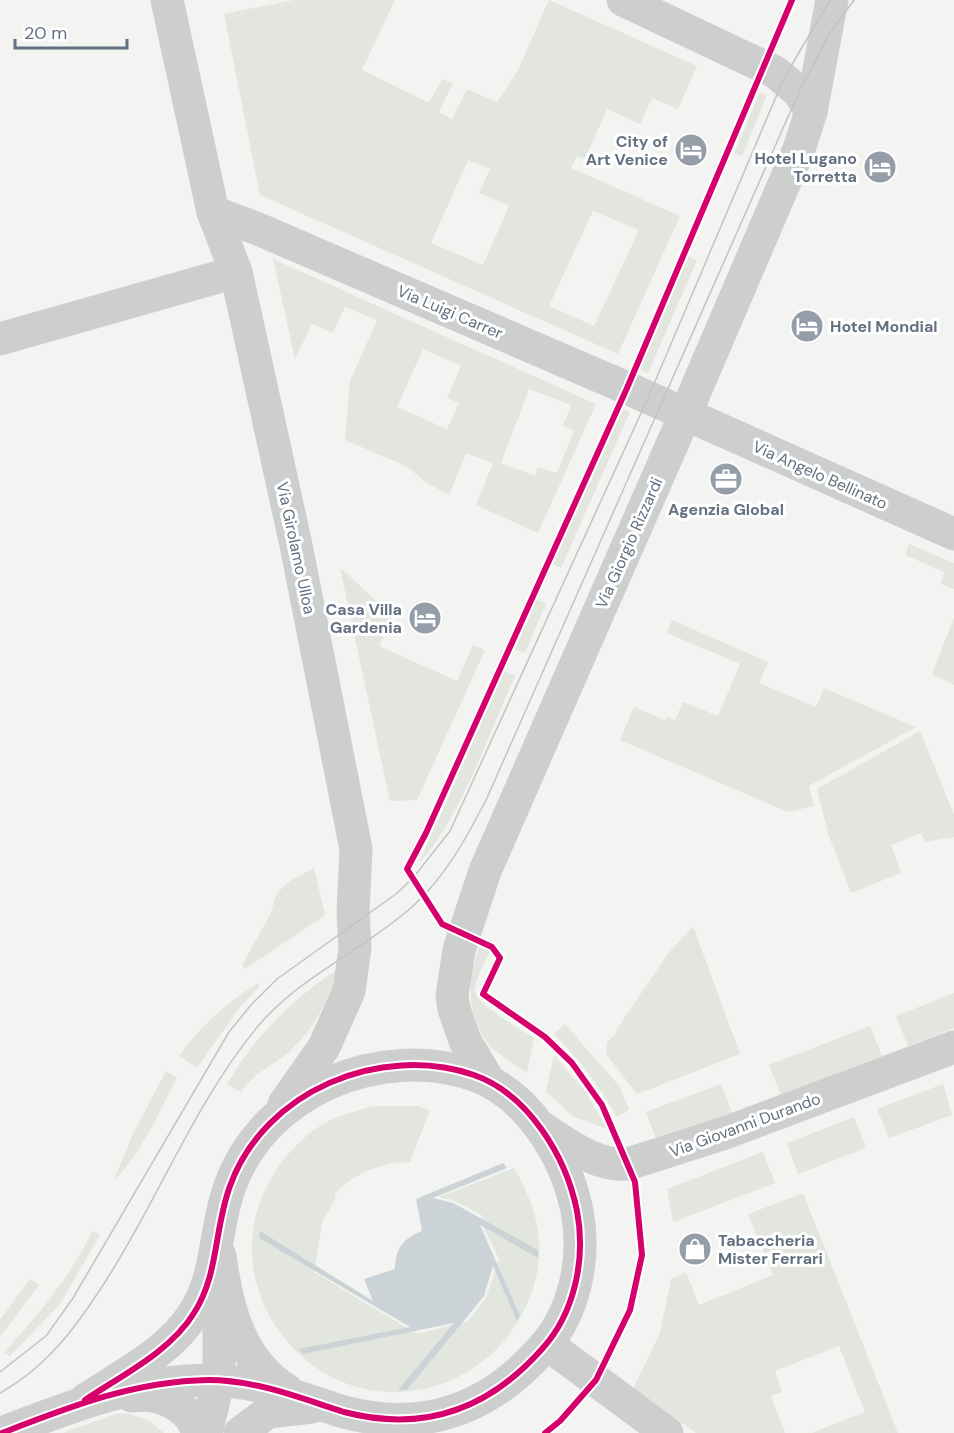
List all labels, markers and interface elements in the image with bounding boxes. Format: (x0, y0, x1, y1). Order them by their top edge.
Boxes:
scale bar (15, 12, 128, 50)
text: 20 m (24, 21, 67, 45)
place label: City of Art Venice (586, 131, 668, 170)
hotel icon: City of Art Venice (673, 132, 709, 168)
place label: Hotel Lugano Torretta (754, 148, 857, 187)
hotel icon: Hotel Lugano Torretta (862, 149, 898, 185)
street label: Via Luigi Carrer (394, 280, 506, 344)
hotel icon: Hotel Mondial (789, 308, 825, 344)
place label: Hotel Mondial (830, 316, 938, 337)
street label: Via Angelo Bellinato (749, 436, 891, 514)
office icon: Agenzia Global (708, 461, 744, 497)
street label: Via Giorgio Rizzardi (591, 474, 667, 612)
street label: Via Girolamo Ulloa (272, 480, 320, 616)
place label: Agenzia Global (668, 499, 784, 520)
place label: Casa Villa Gardenia (326, 599, 402, 638)
hotel icon: Casa Villa Gardenia (407, 600, 443, 636)
street label: Via Giovanni Durando (667, 1088, 823, 1162)
place label: Tabaccheria Mister Ferrari (718, 1230, 823, 1269)
shop icon: Tabaccheria Mister Ferrari (677, 1231, 713, 1267)

